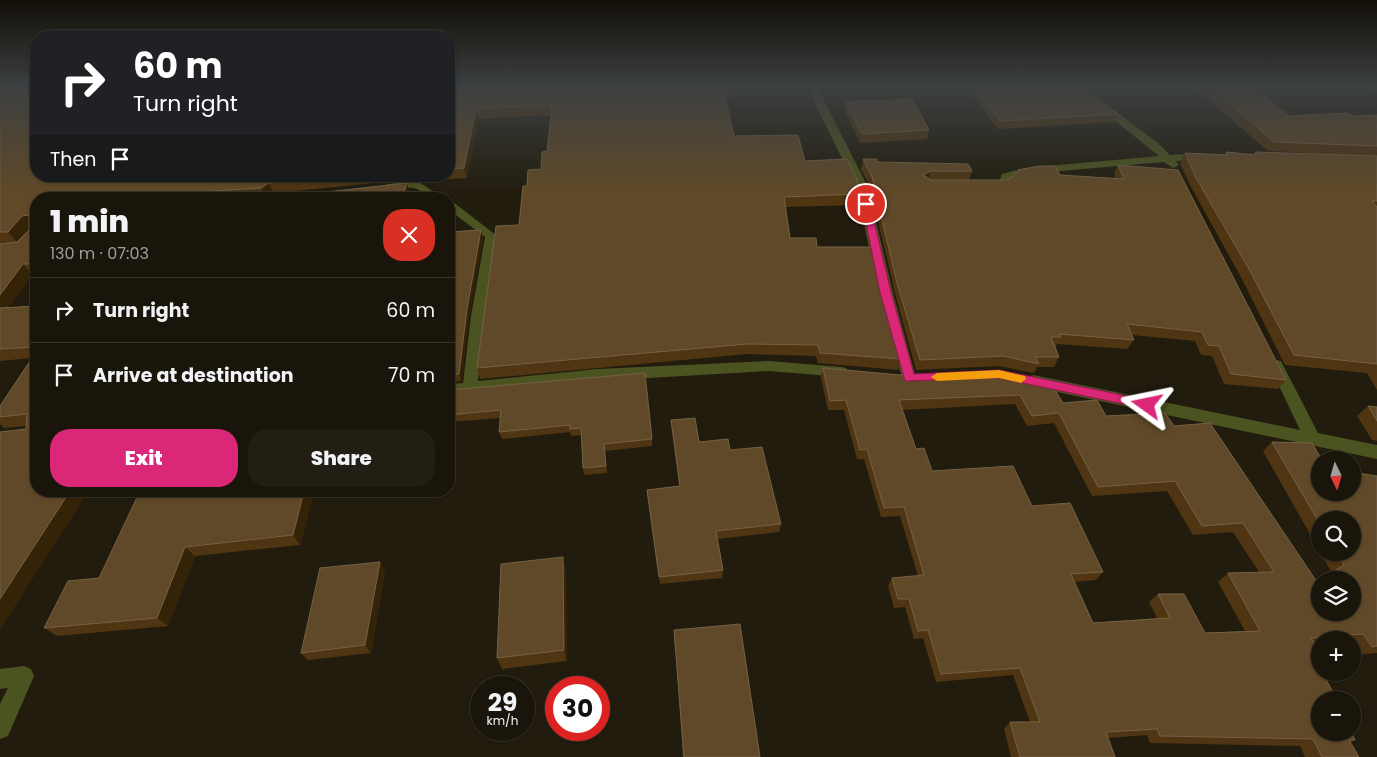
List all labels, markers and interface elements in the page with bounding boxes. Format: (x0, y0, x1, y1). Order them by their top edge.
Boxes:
text: 60 m (133, 41, 223, 90)
icon: right (50, 50, 115, 115)
text: Turn right (133, 88, 238, 119)
icon: arrive (106, 145, 134, 173)
text: Then (50, 146, 96, 173)
pin (845, 183, 887, 225)
icon: arrive (852, 190, 880, 218)
text: 1 min (50, 200, 129, 243)
button: close (383, 209, 435, 261)
text: 130 m · 07:03 (50, 242, 149, 265)
icon: right (50, 296, 78, 324)
text: Turn right (93, 297, 189, 324)
text: 60 m (386, 297, 435, 324)
icon: arrive (50, 361, 78, 389)
text: Arrive at destination (93, 362, 294, 389)
text: 70 m (388, 362, 435, 389)
position arrow (1120, 378, 1172, 430)
button: Exit (50, 429, 238, 487)
button: Share (248, 429, 435, 487)
north arrow (1311, 451, 1361, 501)
map controls (1311, 451, 1361, 741)
button: search (1311, 511, 1361, 561)
button: layers (1311, 571, 1361, 621)
button: + (1311, 631, 1361, 681)
speed limit sign: 30 (545, 676, 610, 741)
text: 29 (488, 685, 517, 720)
button: − (1311, 691, 1361, 741)
text: km/h (487, 712, 518, 729)

